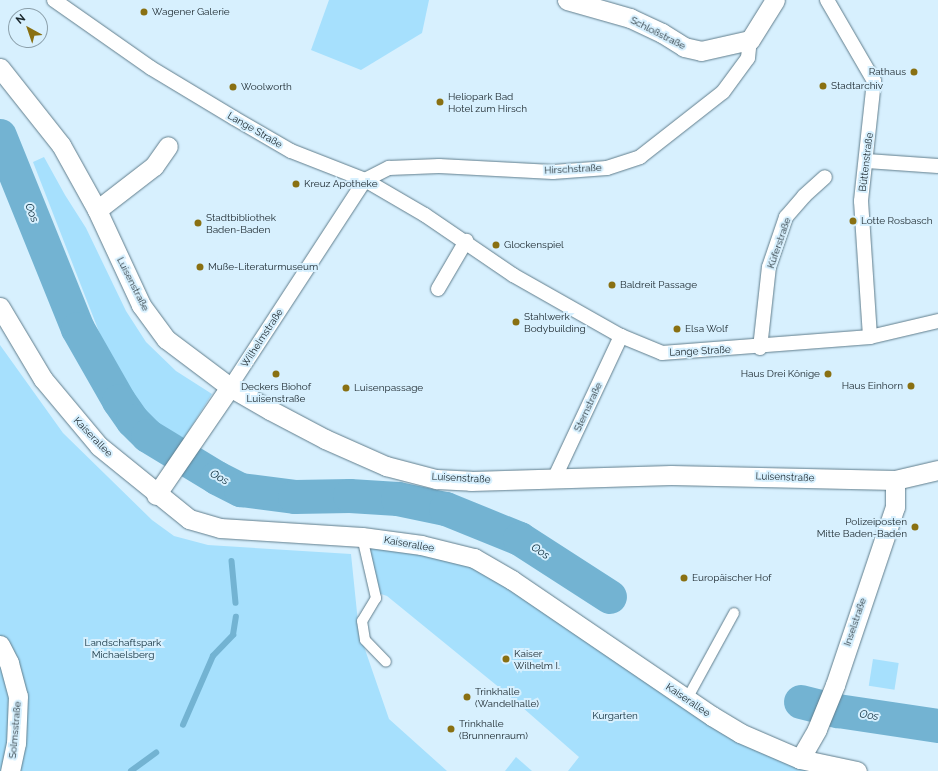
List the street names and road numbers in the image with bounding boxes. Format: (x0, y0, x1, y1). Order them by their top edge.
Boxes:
street label: Schloßstraße (629, 14, 687, 52)
street label: Lange Straße (225, 109, 285, 151)
street label: Büttenstraße (856, 132, 876, 192)
street label: Hirschstraße (544, 161, 602, 177)
street label: Küferstraße (765, 216, 793, 270)
street label: Luisenstraße (114, 255, 152, 313)
street label: Wilhelmstraße (239, 306, 285, 370)
street label: Lange Straße (669, 343, 731, 359)
street label: Sternstraße (571, 380, 605, 434)
street label: Kaiserallee (71, 415, 115, 459)
street label: Luisenstraße (431, 470, 491, 486)
street label: Luisenstraße (755, 470, 815, 484)
street label: Kaiserallee (383, 534, 435, 554)
street label: Inselstraße (841, 596, 869, 648)
street label: Kaiserallee (664, 681, 712, 719)
street label: Solmsstraße (7, 701, 23, 759)

